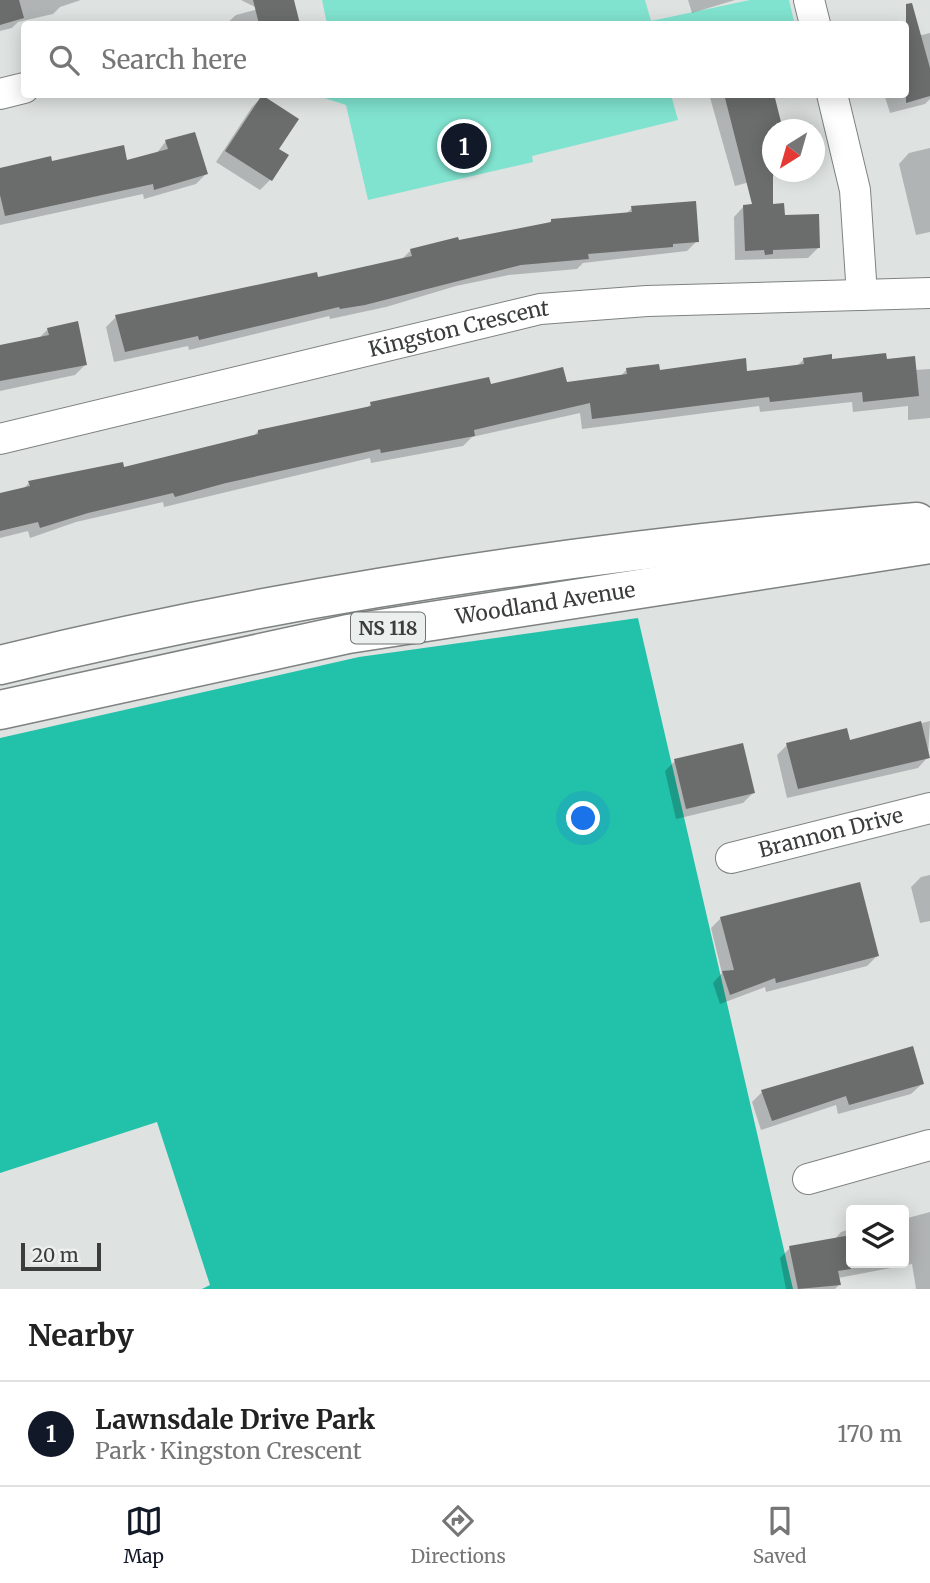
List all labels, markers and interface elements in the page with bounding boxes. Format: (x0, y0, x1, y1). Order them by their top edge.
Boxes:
search box (21, 21, 909, 98)
icon: search (45, 41, 83, 79)
text: Search here (101, 43, 247, 76)
north arrow (762, 119, 825, 182)
pin: 1 (441, 120, 487, 172)
street label: Kingston Crescent (366, 294, 550, 363)
street label: Woodland Avenue (453, 576, 637, 630)
road number: NS 118 (351, 612, 425, 643)
your location (566, 801, 600, 835)
street label: Brannon Drive (756, 801, 906, 864)
map controls (846, 1205, 909, 1268)
button: layers (846, 1205, 909, 1268)
scale bar (21, 1240, 102, 1272)
text: 20 m (32, 1243, 79, 1267)
text: Nearby (28, 1316, 134, 1354)
text: Lawnsdale Drive Park (95, 1403, 375, 1436)
text: 1 (46, 1419, 56, 1448)
text: 170 m (837, 1419, 902, 1448)
text: Park · Kingston Crescent (95, 1436, 362, 1465)
tab: Map (123, 1502, 164, 1568)
tab: Directions (411, 1502, 506, 1568)
tab: Saved (753, 1502, 807, 1568)

